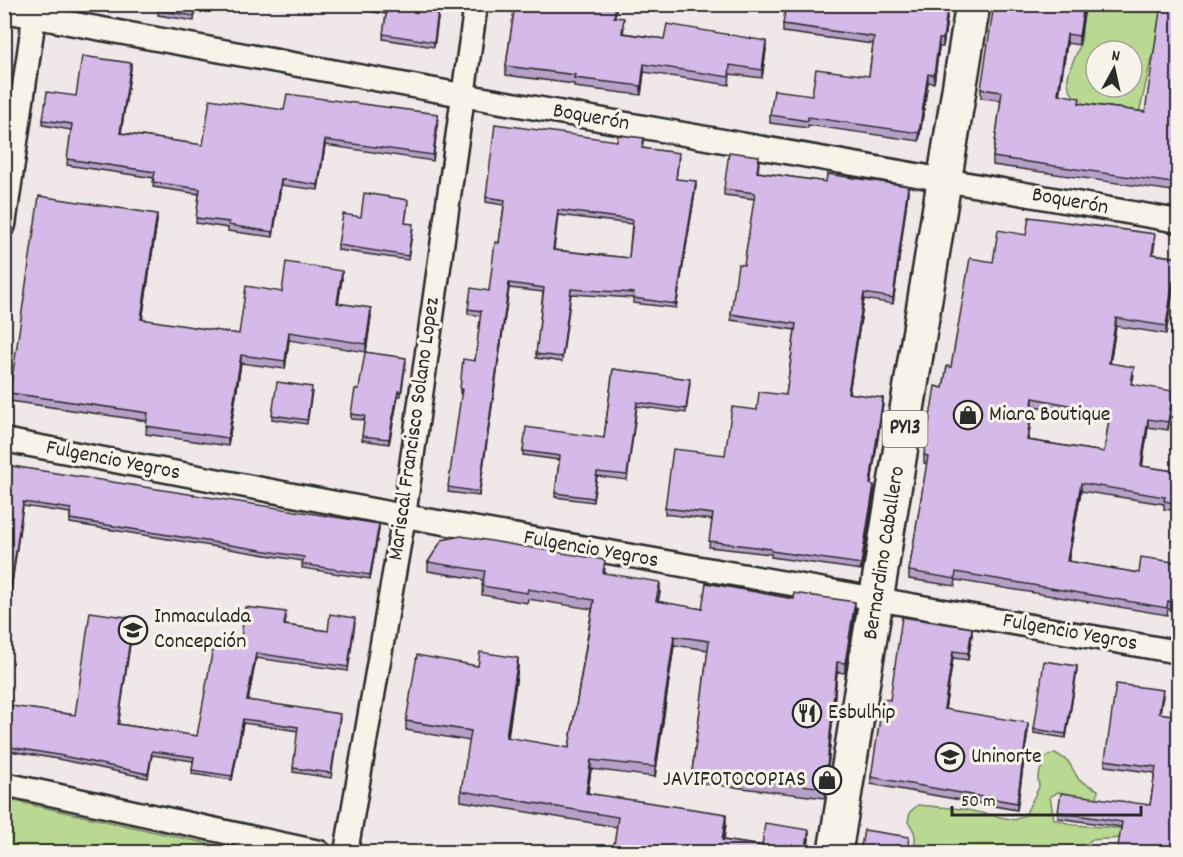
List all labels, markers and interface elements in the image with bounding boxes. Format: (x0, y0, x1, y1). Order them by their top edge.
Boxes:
north arrow (1084, 39, 1144, 99)
text: N (1110, 45, 1121, 69)
street label: Boquerón (550, 96, 632, 140)
street label: Boquerón (1029, 180, 1111, 224)
street label: Mariscal Francisco Solano Lopez (381, 295, 449, 563)
shop icon: Miara Boutique (952, 399, 984, 431)
place label: Miara Boutique (989, 400, 1111, 431)
road number: PY13 (882, 411, 928, 447)
street label: Fulgencio Yegros (43, 433, 183, 489)
street label: Bernardino Caballero (856, 464, 914, 642)
street label: Fulgencio Yegros (521, 523, 661, 577)
place label: Inmaculada Concepción (154, 602, 252, 658)
street label: Fulgencio Yegros (1000, 606, 1140, 660)
school or university icon: Inmaculada Concepción (117, 614, 149, 646)
restaurant icon: Esbulhip (791, 697, 823, 729)
place label: Esbulhip (828, 698, 896, 729)
school or university icon: Uninorte (934, 741, 966, 773)
place label: Uninorte (971, 742, 1042, 773)
shop icon: JAVIFOTOCOPIAS (811, 764, 843, 796)
place label: JAVIFOTOCOPIAS (663, 765, 806, 796)
scale bar (952, 779, 1141, 817)
text: 50 m (961, 790, 996, 815)

